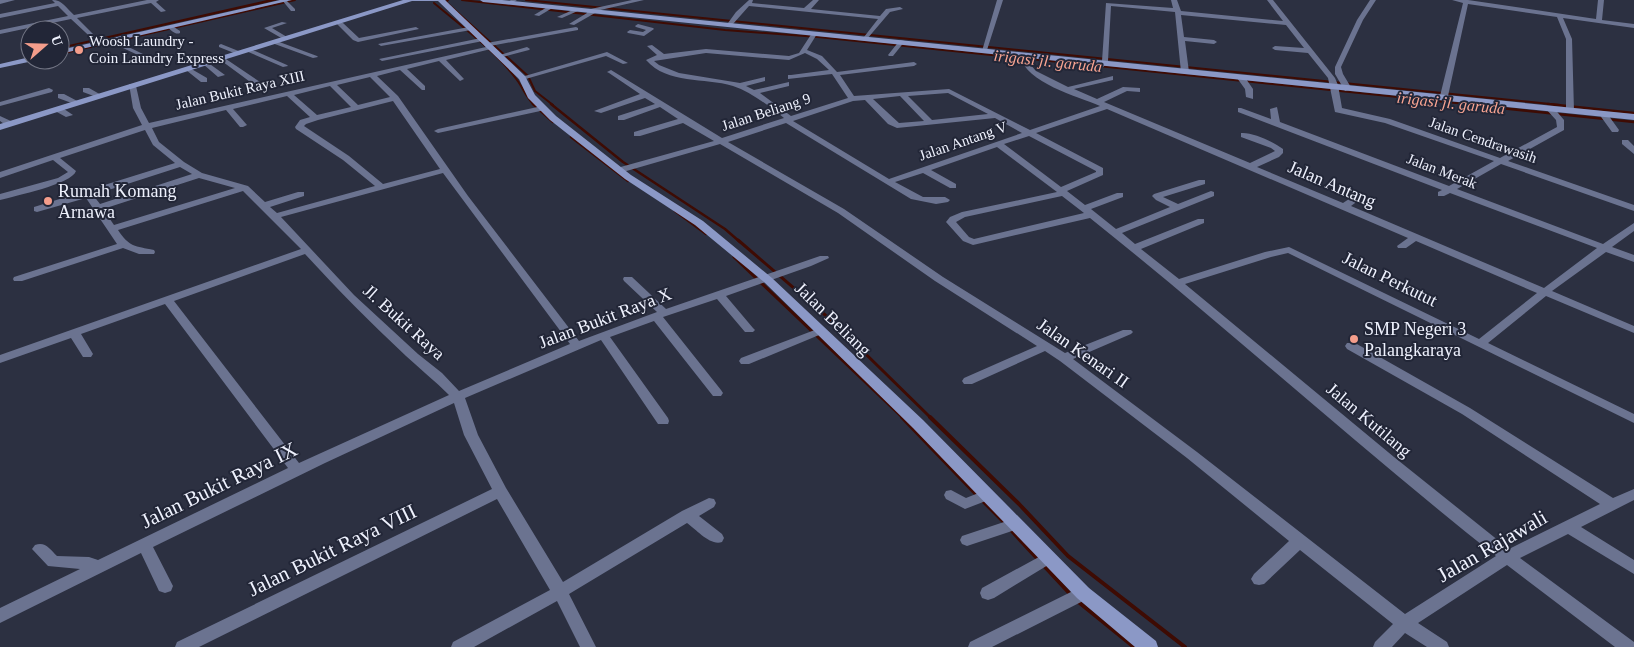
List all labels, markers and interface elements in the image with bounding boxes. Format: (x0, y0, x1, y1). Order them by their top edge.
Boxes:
north arrow (20, 20, 70, 70)
text: U (48, 33, 66, 48)
place label: Woosh Laundry - Coin Laundry Express (89, 33, 224, 66)
marker: Woosh Laundry - Coin Laundry Express (73, 44, 85, 56)
water label: irigasi jl. garuda (993, 47, 1103, 76)
street label: Jalan Bukit Raya XIII (174, 67, 306, 113)
water label: irigasi jl. garuda (1396, 89, 1506, 118)
street label: Jalan Beliang 9 (720, 90, 812, 134)
street label: Jalan Cendrawasih (1427, 114, 1539, 166)
street label: Jalan Antang V (917, 118, 1009, 164)
street label: Jalan Merak (1405, 150, 1480, 192)
street label: Jalan Antang (1285, 157, 1379, 211)
place label: Rumah Komang Arnawa (58, 181, 177, 222)
marker: Rumah Komang Arnawa (42, 195, 54, 207)
street label: Jalan Perkutut (1340, 248, 1440, 310)
street label: Jalan Beliang (791, 278, 875, 360)
street label: Jl. Bukit Raya (359, 280, 449, 364)
street label: Jalan Bukit Raya X (536, 283, 674, 353)
street label: Jalan Kenari II (1033, 314, 1133, 392)
place label: SMP Negeri 3 Palangkaraya (1364, 319, 1466, 360)
marker: SMP Negeri 3 Palangkaraya (1348, 333, 1360, 345)
street label: Jalan Kutilang (1323, 379, 1415, 461)
street label: Jalan Bukit Raya IX (137, 437, 301, 533)
street label: Jalan Bukit Raya VIII (244, 499, 420, 601)
street label: Jalan Rajawali (1433, 505, 1551, 587)

